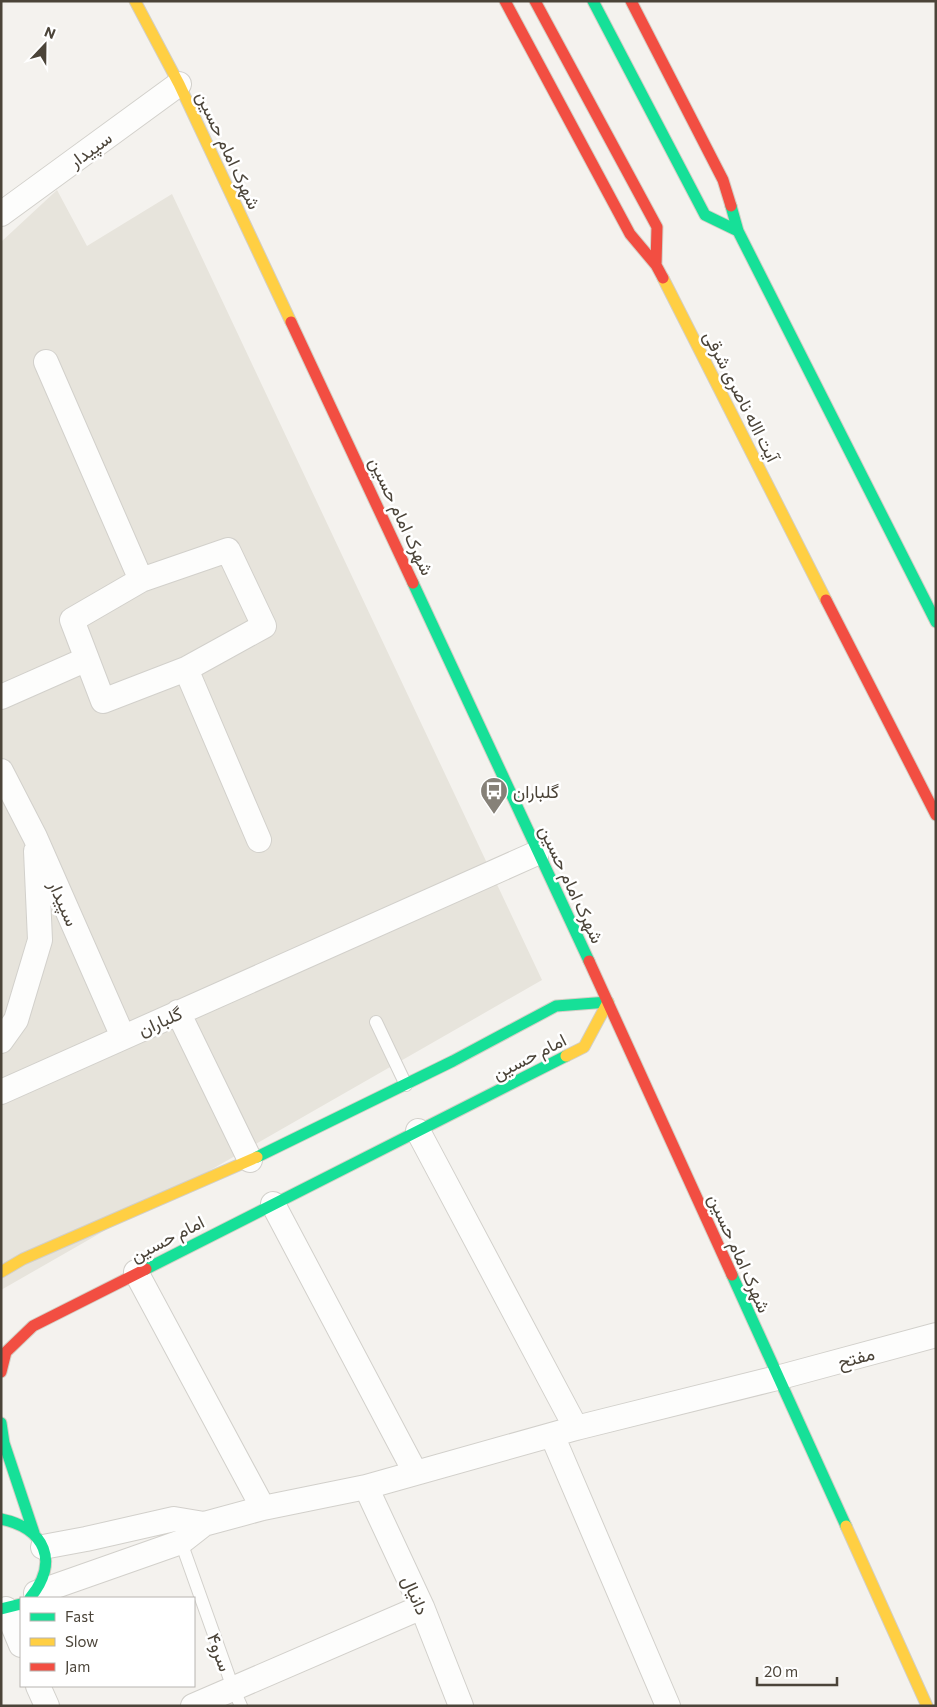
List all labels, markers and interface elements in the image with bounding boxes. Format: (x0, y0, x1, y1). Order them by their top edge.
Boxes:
north arrow (20, 20, 70, 70)
text: N (42, 23, 58, 42)
street label: شهرک امام حسین (190, 87, 266, 213)
street label: سپیدار (63, 126, 117, 174)
street label: آیت االه ناصری شرقی (699, 327, 785, 467)
street label: شهرک امام حسین (363, 453, 439, 579)
bus stop icon: گلباران (479, 776, 509, 815)
place label: گلباران (513, 780, 559, 803)
street label: شهرک امام حسین (533, 821, 609, 947)
street label: سپیدار (42, 876, 84, 930)
street label: گلباران (135, 1002, 186, 1041)
street label: امام حسین (488, 1028, 571, 1086)
street label: شهرک امام حسین (702, 1190, 776, 1317)
street label: امام حسین (126, 1210, 209, 1268)
street label: مفتح (835, 1342, 877, 1374)
street label: دانیال (397, 1572, 434, 1618)
legend (20, 1597, 195, 1687)
text: Fast (65, 1607, 94, 1625)
street label: سرو۴ (202, 1630, 237, 1675)
text: Slow (65, 1632, 98, 1650)
scale bar (757, 1654, 837, 1686)
text: Jam (65, 1657, 90, 1675)
text: 20 m (764, 1662, 798, 1680)

